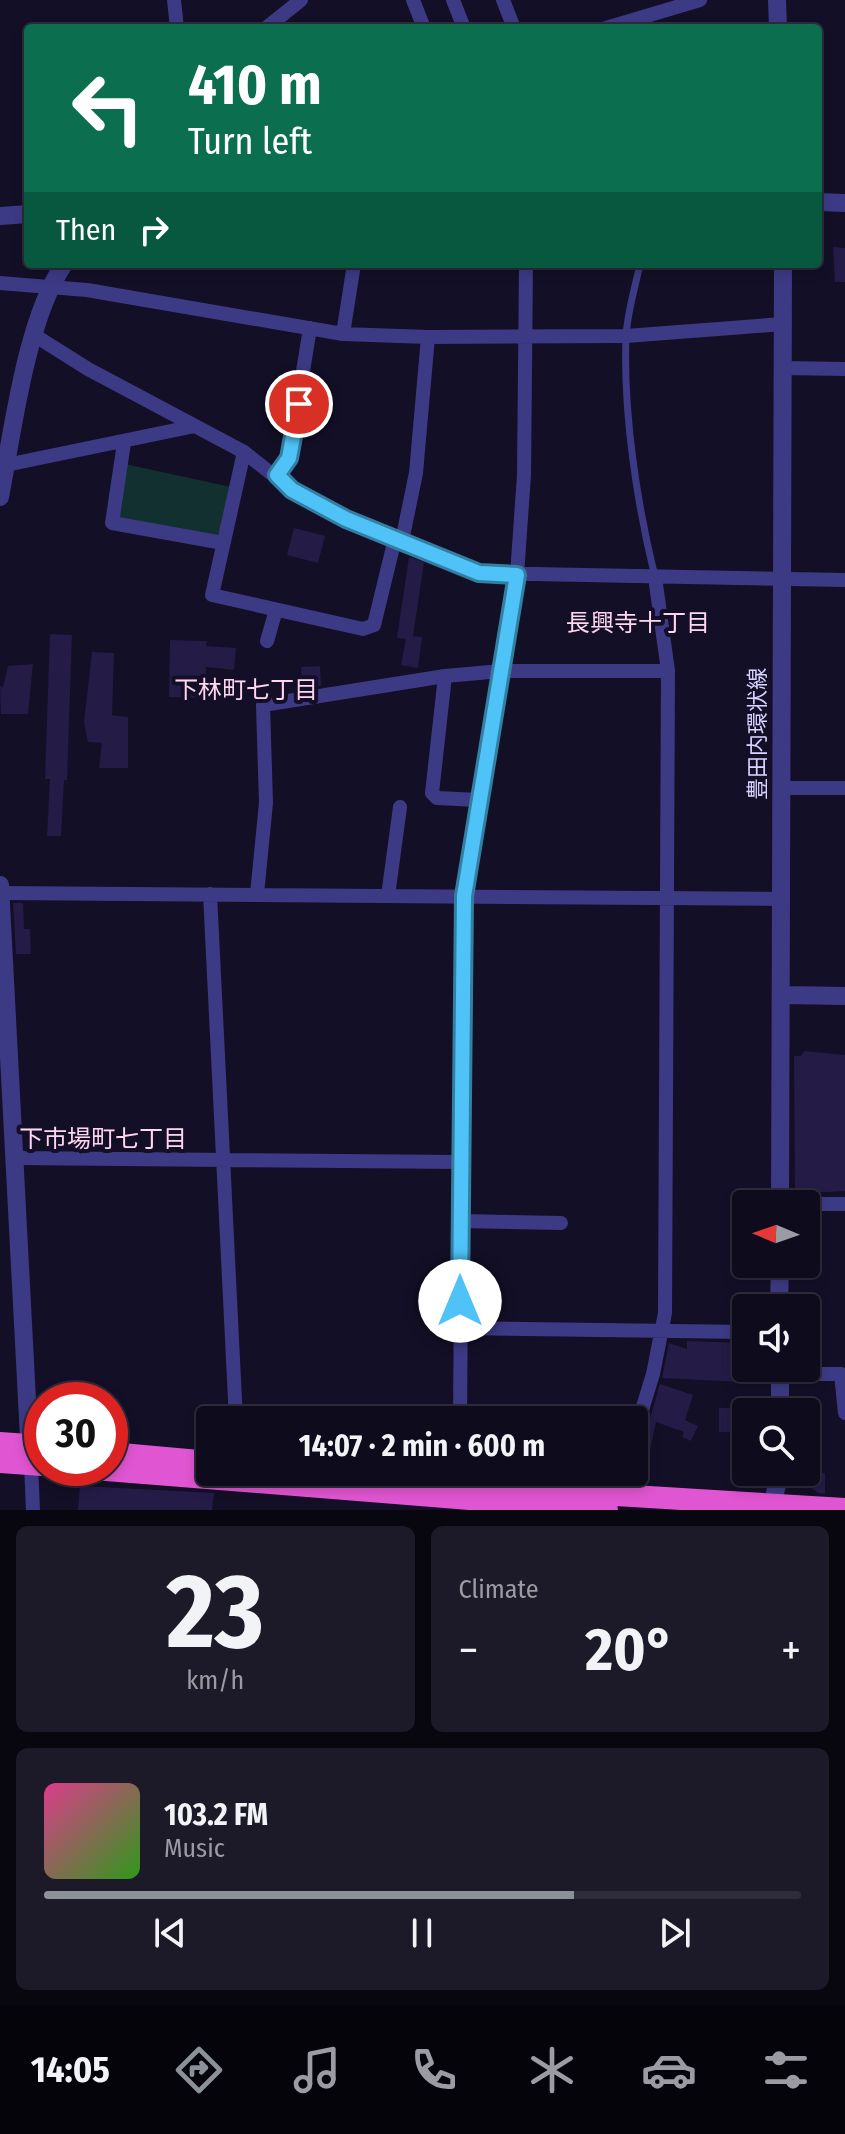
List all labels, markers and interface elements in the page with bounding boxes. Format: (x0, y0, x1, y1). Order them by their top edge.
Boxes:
text: 410 m (188, 52, 322, 119)
icon: left (56, 56, 160, 160)
text: Turn left (188, 120, 312, 164)
icon: right (132, 208, 176, 252)
text: Then (56, 212, 116, 248)
pin (265, 370, 333, 438)
icon: arrive (277, 382, 321, 426)
district label: 長興寺十丁目 (566, 609, 710, 637)
street label: 豊田内環状線 (744, 668, 771, 800)
district label: 下林町七丁目 (174, 676, 318, 704)
district label: 下市場町七丁目 (19, 1125, 187, 1153)
north arrow (732, 1190, 820, 1278)
map controls (732, 1190, 820, 1486)
position arrow (418, 1259, 502, 1343)
button: sound (732, 1294, 820, 1382)
speed limit sign: 30 (24, 1382, 128, 1486)
button: search (732, 1398, 820, 1486)
text: 14:07 · 2 min · 600 m (299, 1428, 545, 1464)
text: 23 (167, 1550, 264, 1675)
text: Climate (459, 1574, 539, 1605)
text: 20° (585, 1614, 674, 1686)
text: − (459, 1624, 478, 1677)
text: + (781, 1624, 801, 1677)
text: km/h (186, 1665, 244, 1696)
text: 103.2 FM (164, 1797, 268, 1833)
text: Music (164, 1833, 225, 1864)
icon: previous (148, 1911, 192, 1955)
icon: pause (400, 1911, 444, 1955)
icon: next (653, 1911, 697, 1955)
icon: directions (171, 2042, 227, 2098)
icon: music (289, 2042, 345, 2098)
icon: phone (406, 2042, 462, 2098)
icon: climate (524, 2042, 580, 2098)
icon: car (641, 2042, 697, 2098)
icon: filters (758, 2042, 814, 2098)
text: 14:05 (31, 2048, 110, 2092)

